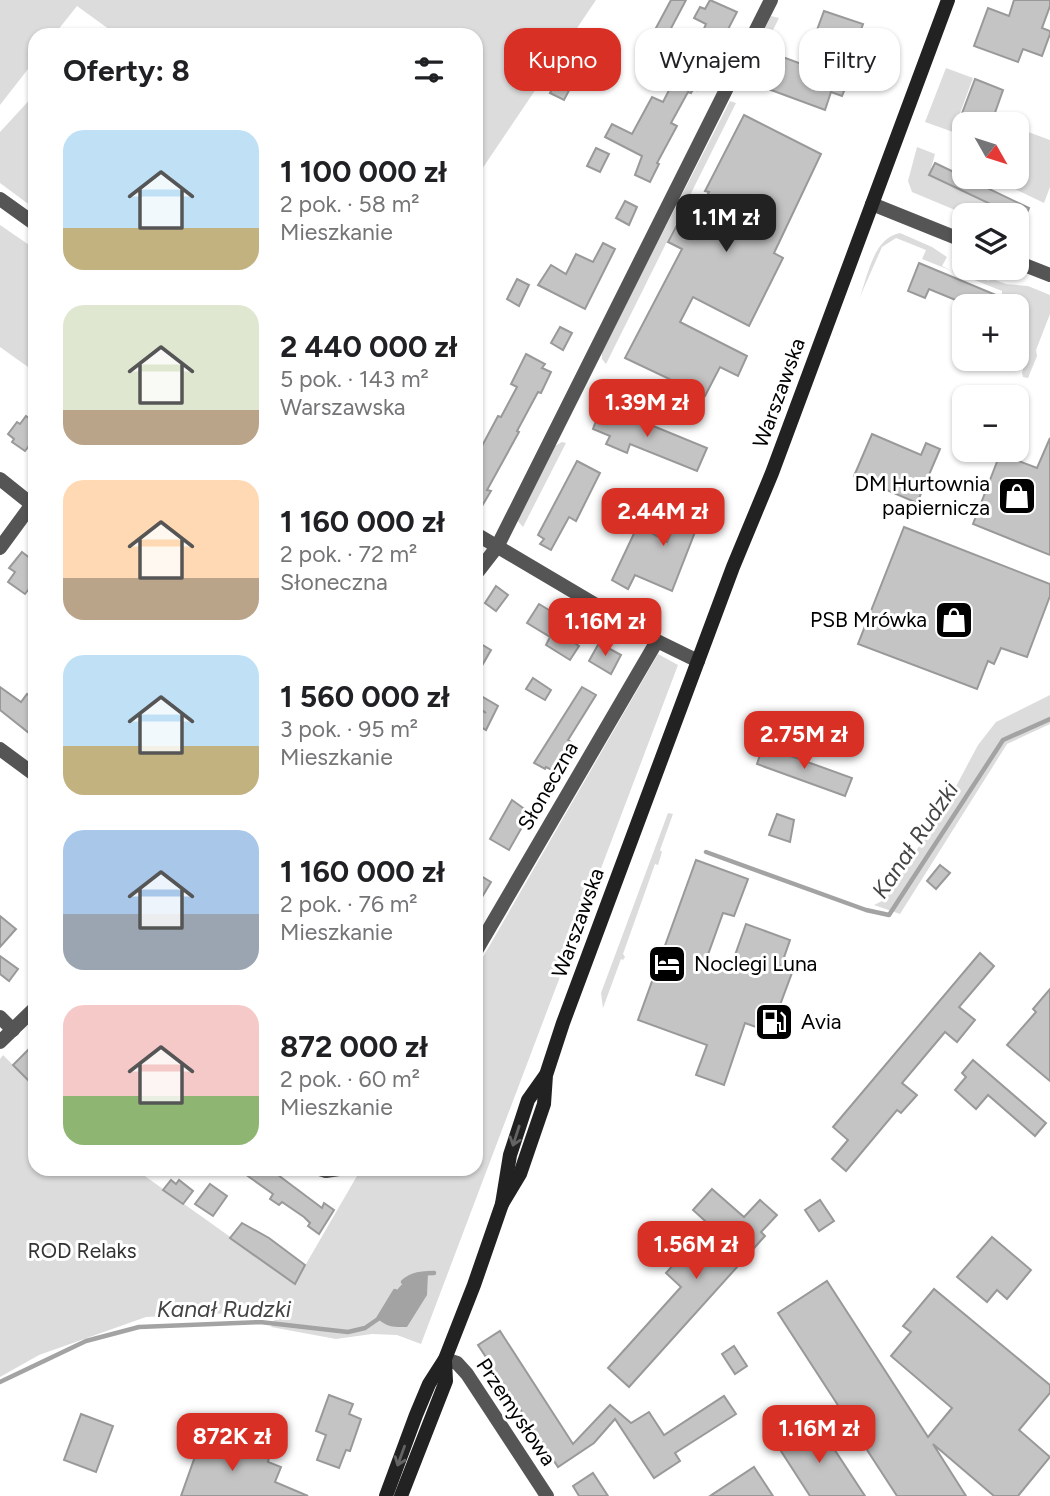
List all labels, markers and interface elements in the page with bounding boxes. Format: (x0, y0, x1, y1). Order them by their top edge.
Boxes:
chip: Kupno (504, 28, 621, 91)
chip: Wynajem (635, 28, 785, 91)
chip: Filtry (799, 28, 900, 91)
icon: filters (410, 51, 448, 89)
text: Oferty: 8 (63, 52, 190, 89)
north arrow (952, 112, 1029, 189)
map controls (952, 112, 1029, 462)
text: 1 100 000 zł (280, 153, 447, 190)
icon: home (119, 158, 203, 242)
text: 2 pok. · 58 m² (280, 190, 420, 218)
pin: 1.1M zł (661, 194, 791, 254)
text: 1.1M zł (692, 203, 760, 231)
button: layers (952, 203, 1029, 280)
text: Mieszkanie (280, 218, 393, 246)
button: + (952, 294, 1029, 371)
text: 2 440 000 zł (280, 328, 457, 365)
icon: home (119, 333, 203, 417)
street label: Warszawska (747, 335, 810, 451)
text: 5 pok. · 143 m² (280, 365, 429, 393)
pin: 1.39M zł (575, 380, 719, 439)
button: − (952, 385, 1029, 462)
text: 1.39M zł (605, 388, 689, 416)
text: Warszawska (280, 393, 406, 421)
place label: DM Hurtownia papiernicza (854, 471, 990, 520)
shop icon: DM Hurtownia papiernicza (996, 475, 1038, 517)
pin: 2.44M zł (591, 489, 735, 548)
text: 2.44M zł (618, 497, 708, 525)
text: 1 160 000 zł (280, 503, 445, 540)
icon: home (119, 508, 203, 592)
text: 2 pok. · 72 m² (280, 540, 417, 568)
text: Słoneczna (280, 568, 388, 596)
pin: 1.16M zł (533, 598, 677, 658)
shop icon: PSB Mrówka (933, 599, 975, 641)
text: 1.16M zł (564, 607, 646, 635)
place label: PSB Mrówka (810, 607, 927, 632)
text: 1 560 000 zł (280, 678, 450, 715)
icon: home (119, 683, 203, 767)
pin: 2.75M zł (732, 712, 876, 771)
text: 3 pok. · 95 m² (280, 715, 418, 743)
text: 2.75M zł (760, 720, 848, 748)
street label: Słoneczna (512, 737, 583, 835)
text: Mieszkanie (280, 743, 393, 771)
water label: Kanał Rudzki (866, 776, 965, 904)
text: 1 160 000 zł (280, 853, 445, 890)
icon: home (119, 858, 203, 942)
street label: Warszawska (546, 865, 609, 981)
text: 2 pok. · 76 m² (280, 890, 418, 918)
text: Mieszkanie (280, 918, 393, 946)
hotel icon: Noclegi Luna (646, 943, 688, 985)
place label: Noclegi Luna (694, 951, 817, 976)
fuel station icon: Avia (753, 1001, 795, 1043)
place label: Avia (801, 1009, 841, 1034)
text: 872 000 zł (280, 1028, 428, 1065)
icon: home (119, 1033, 203, 1117)
text: 2 pok. · 60 m² (280, 1065, 420, 1093)
text: Mieszkanie (280, 1093, 393, 1121)
one-way arrow (509, 1124, 521, 1146)
pin: 1.56M zł (624, 1222, 768, 1281)
text: 1.56M zł (654, 1230, 738, 1258)
park label: ROD Relaks (28, 1238, 137, 1263)
water label: Kanał Rudzki (157, 1295, 292, 1323)
street label: Przemysłowa (471, 1353, 562, 1470)
pin: 1.16M zł (747, 1406, 891, 1465)
pin: 872K zł (167, 1414, 297, 1473)
text: 1.16M zł (778, 1414, 860, 1442)
text: 872K zł (193, 1422, 271, 1450)
one-way arrow (394, 1444, 406, 1466)

